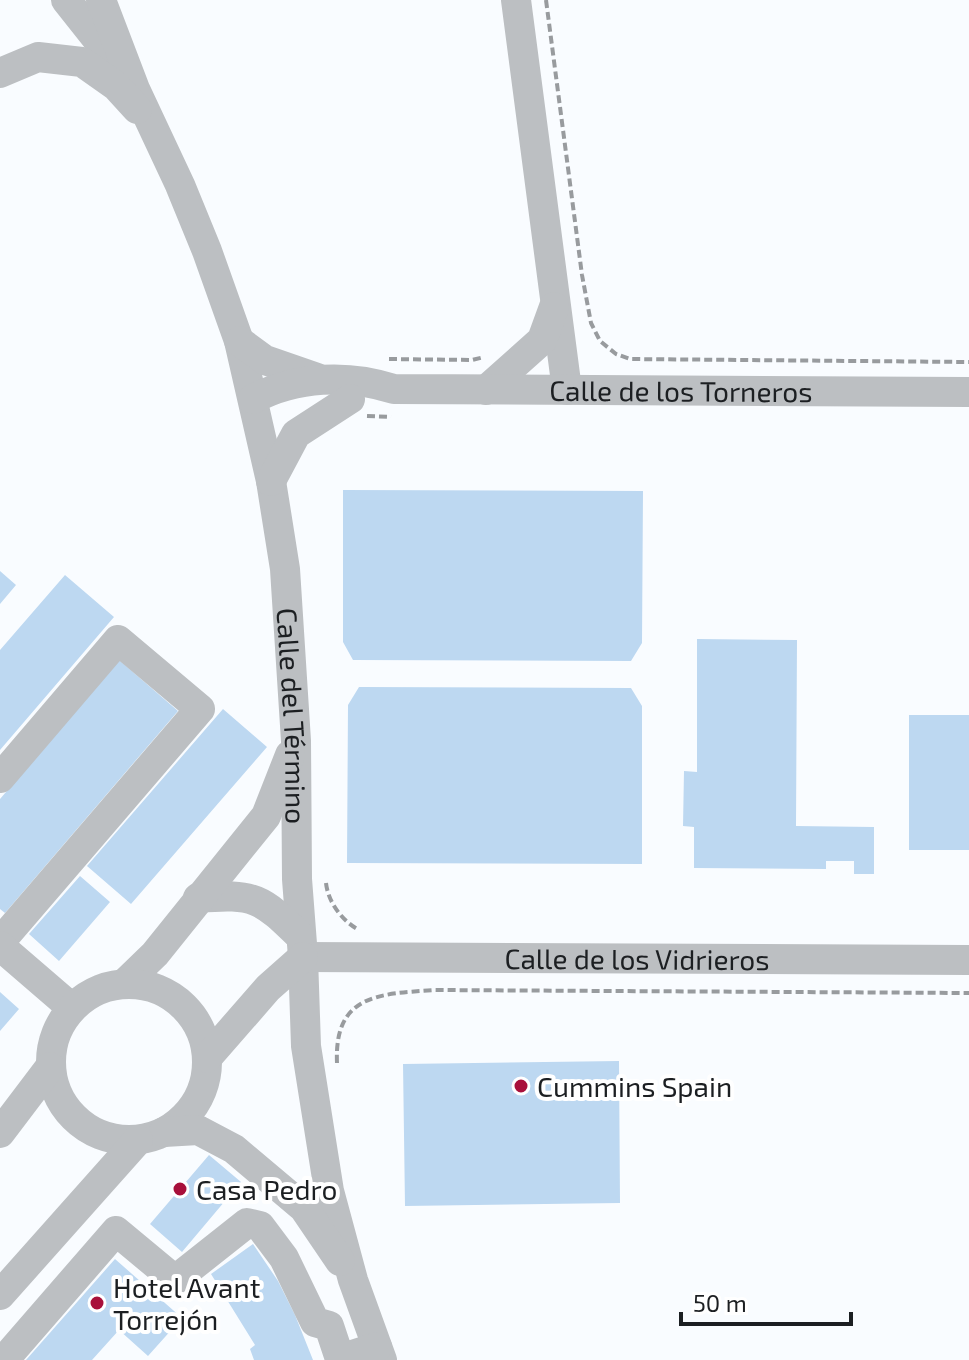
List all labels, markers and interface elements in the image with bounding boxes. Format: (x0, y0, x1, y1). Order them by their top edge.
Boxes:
street label: Calle de los Torneros (549, 373, 813, 408)
street label: Calle del Término (271, 607, 314, 824)
street label: Calle de los Vidrieros (504, 941, 770, 976)
place label: Cummins Spain (537, 1069, 732, 1103)
marker: Cummins Spain (512, 1077, 530, 1095)
place label: Casa Pedro (196, 1172, 337, 1206)
marker: Casa Pedro (171, 1180, 189, 1198)
place label: Hotel Avant Torrejón (113, 1270, 260, 1336)
scale bar (681, 1276, 851, 1326)
text: 50 m (693, 1288, 747, 1317)
marker: Hotel Avant Torrejón (88, 1294, 106, 1312)

